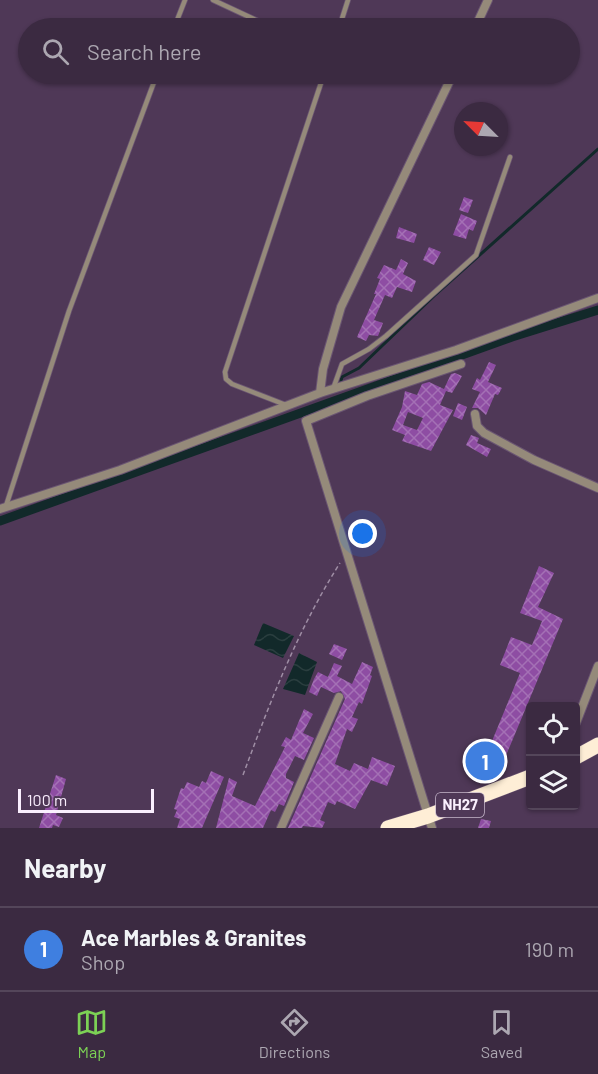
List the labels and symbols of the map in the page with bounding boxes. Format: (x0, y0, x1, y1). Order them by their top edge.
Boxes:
north arrow (454, 102, 508, 156)
your location (348, 519, 377, 548)
pin: 1 (466, 738, 504, 783)
scale bar (18, 786, 154, 814)
road number: NH27 (436, 793, 484, 817)

